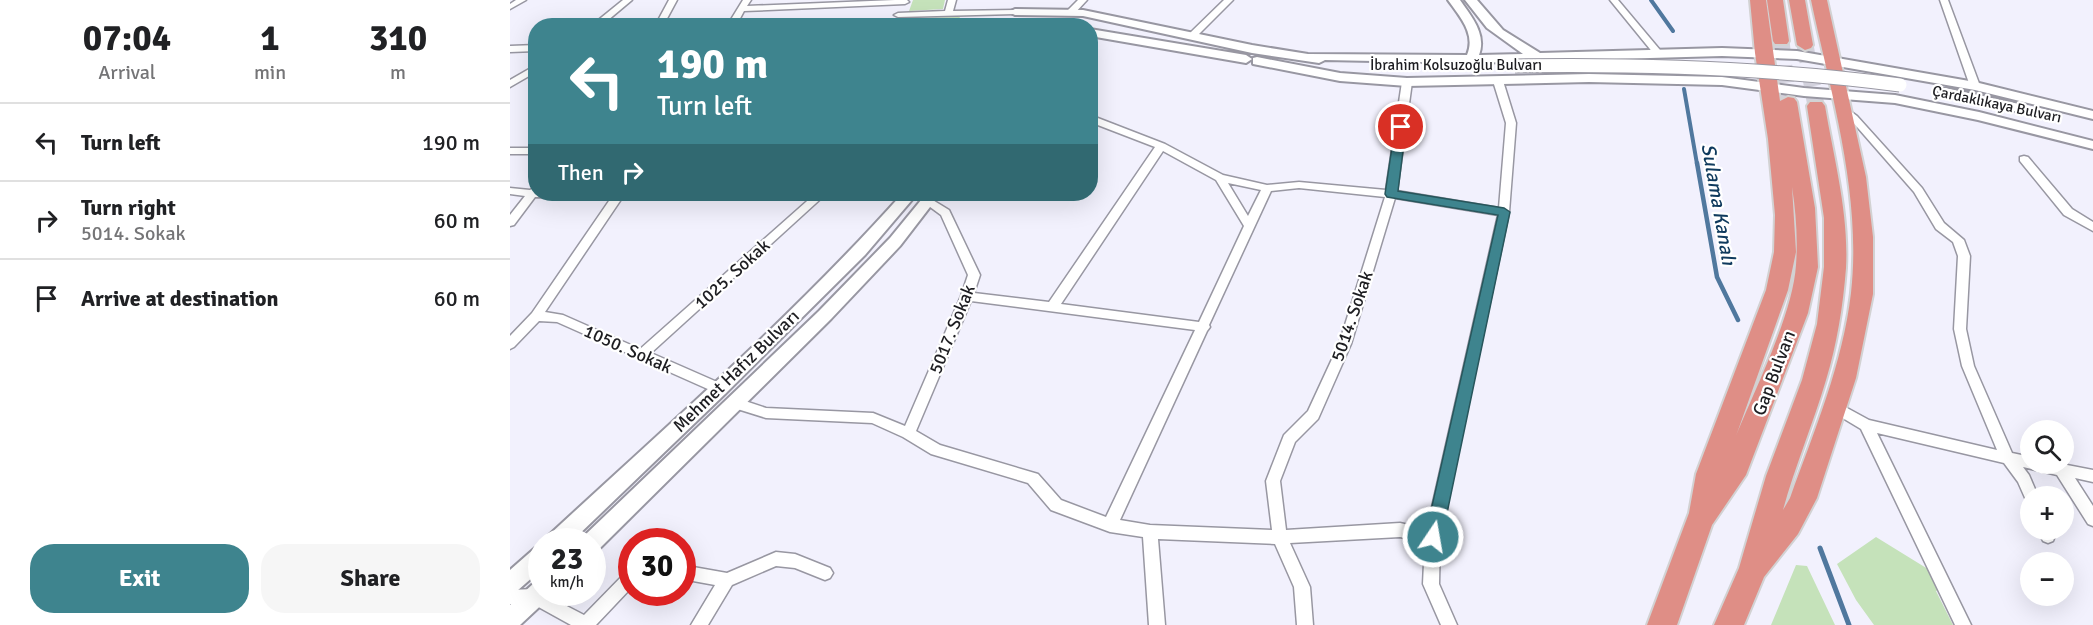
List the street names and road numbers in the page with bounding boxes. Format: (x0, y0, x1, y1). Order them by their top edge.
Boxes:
street label: İbrahim Kolsuzoğlu Bulvarı (1370, 56, 1542, 74)
street label: Çardaklıkaya Bulvarı (1931, 82, 2063, 126)
street label: 1025. Sokak (690, 234, 774, 314)
street label: 5014. Sokak (1326, 268, 1378, 364)
street label: 5017. Sokak (924, 281, 980, 377)
street label: Mehmet Hafız Bulvarı (668, 305, 804, 437)
street label: 1050. Sokak (581, 320, 675, 378)
street label: Gap Bulvarı (1748, 327, 1800, 419)

